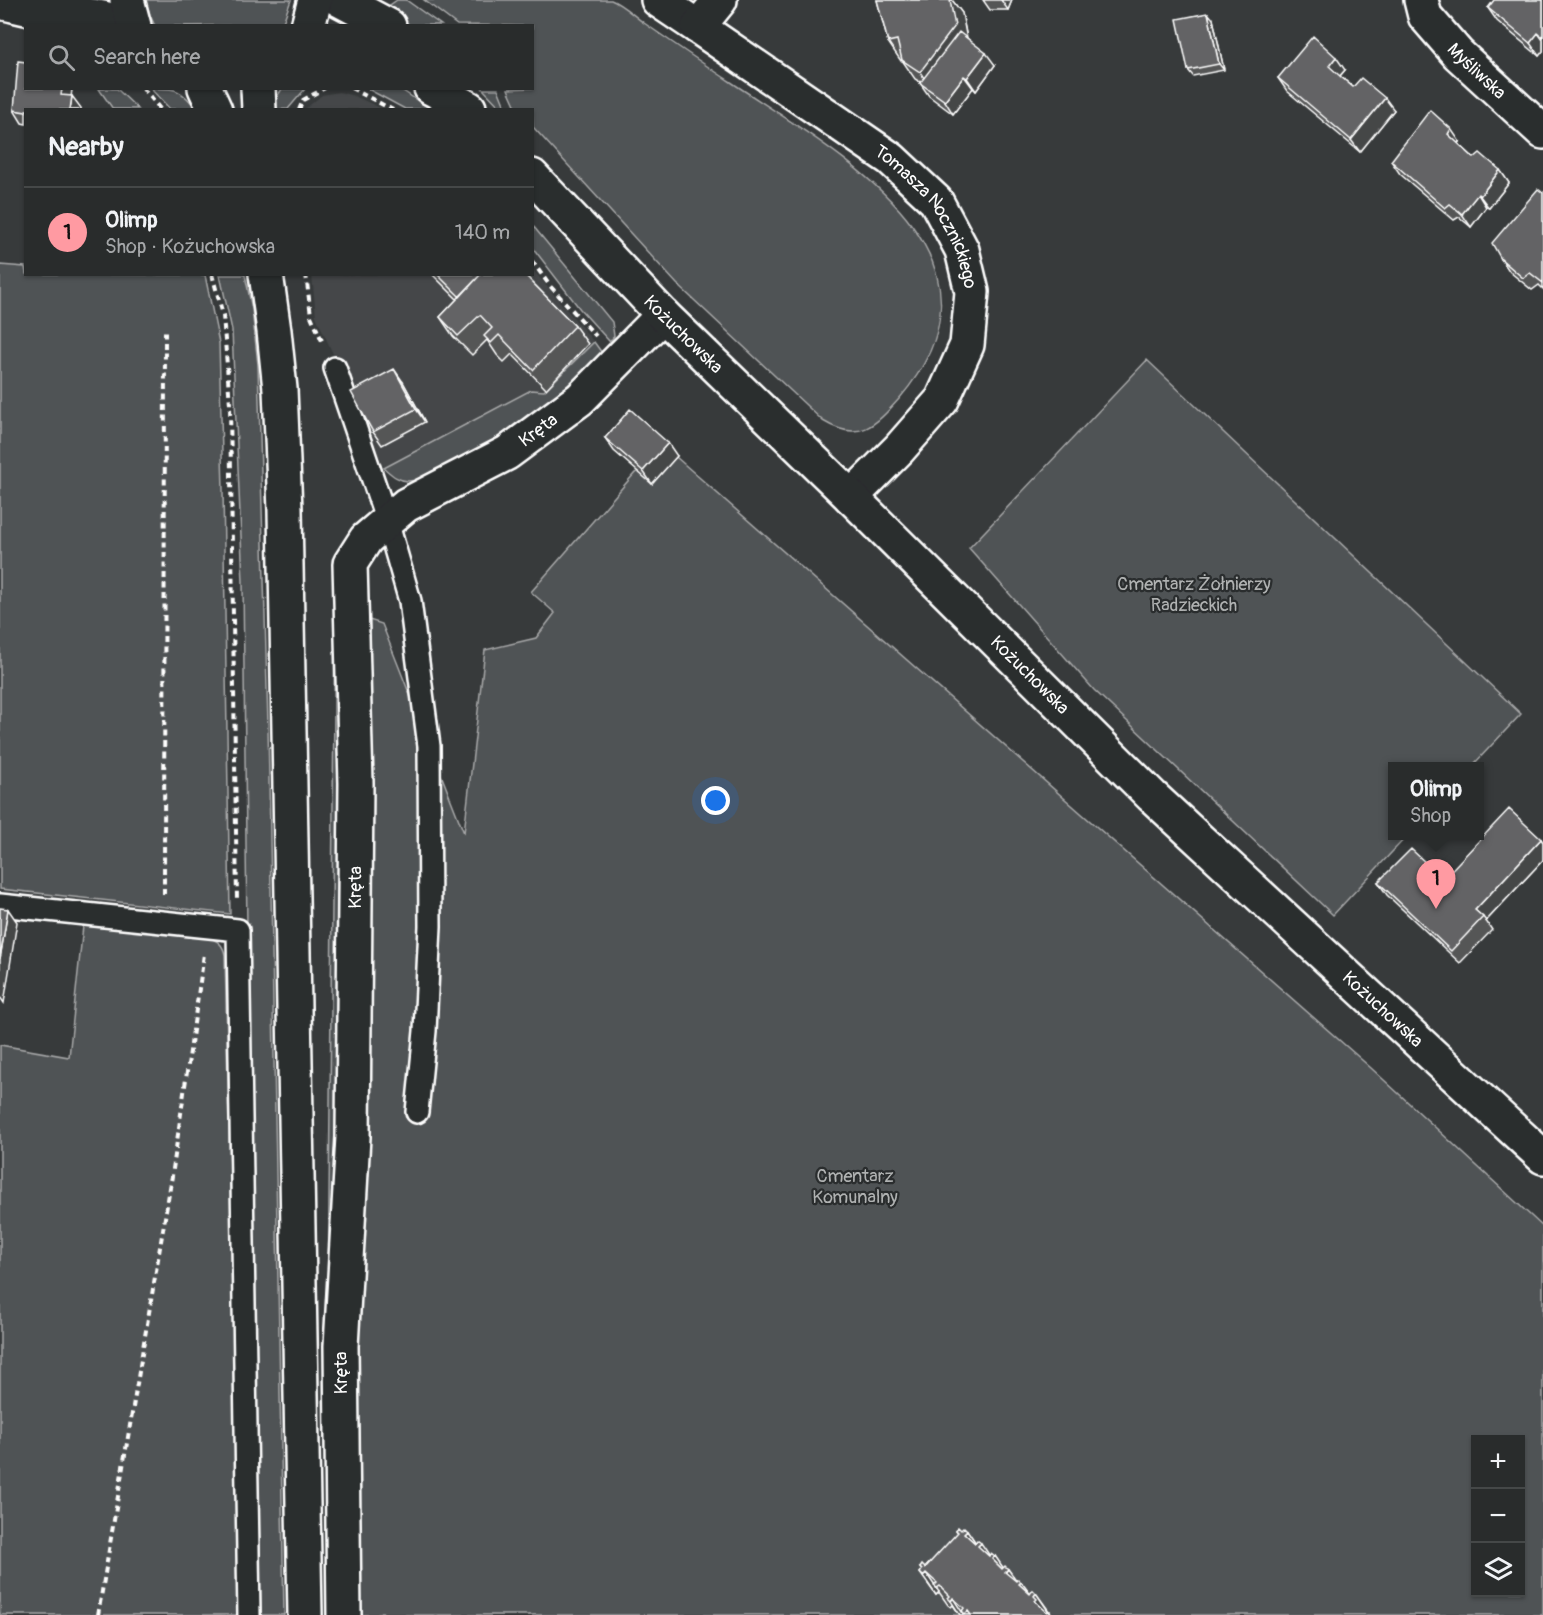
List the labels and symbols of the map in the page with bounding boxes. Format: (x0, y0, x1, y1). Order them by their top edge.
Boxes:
street label: Myśliwska (1442, 38, 1511, 104)
street label: Tomasza Nocznickiego (870, 140, 982, 291)
street label: Kożuchowska (638, 291, 727, 379)
street label: Kręta (515, 408, 562, 452)
park label: Cmentarz Żołnierzy Radzieckich (1117, 573, 1271, 617)
street label: Kożuchowska (985, 631, 1074, 719)
your location (701, 786, 730, 815)
pin: 1 (1416, 860, 1456, 909)
street label: Kręta (344, 866, 367, 909)
street label: Kożuchowska (1337, 966, 1428, 1053)
park label: Cmentarz Komunalny (812, 1165, 898, 1209)
street label: Kręta (330, 1352, 353, 1394)

